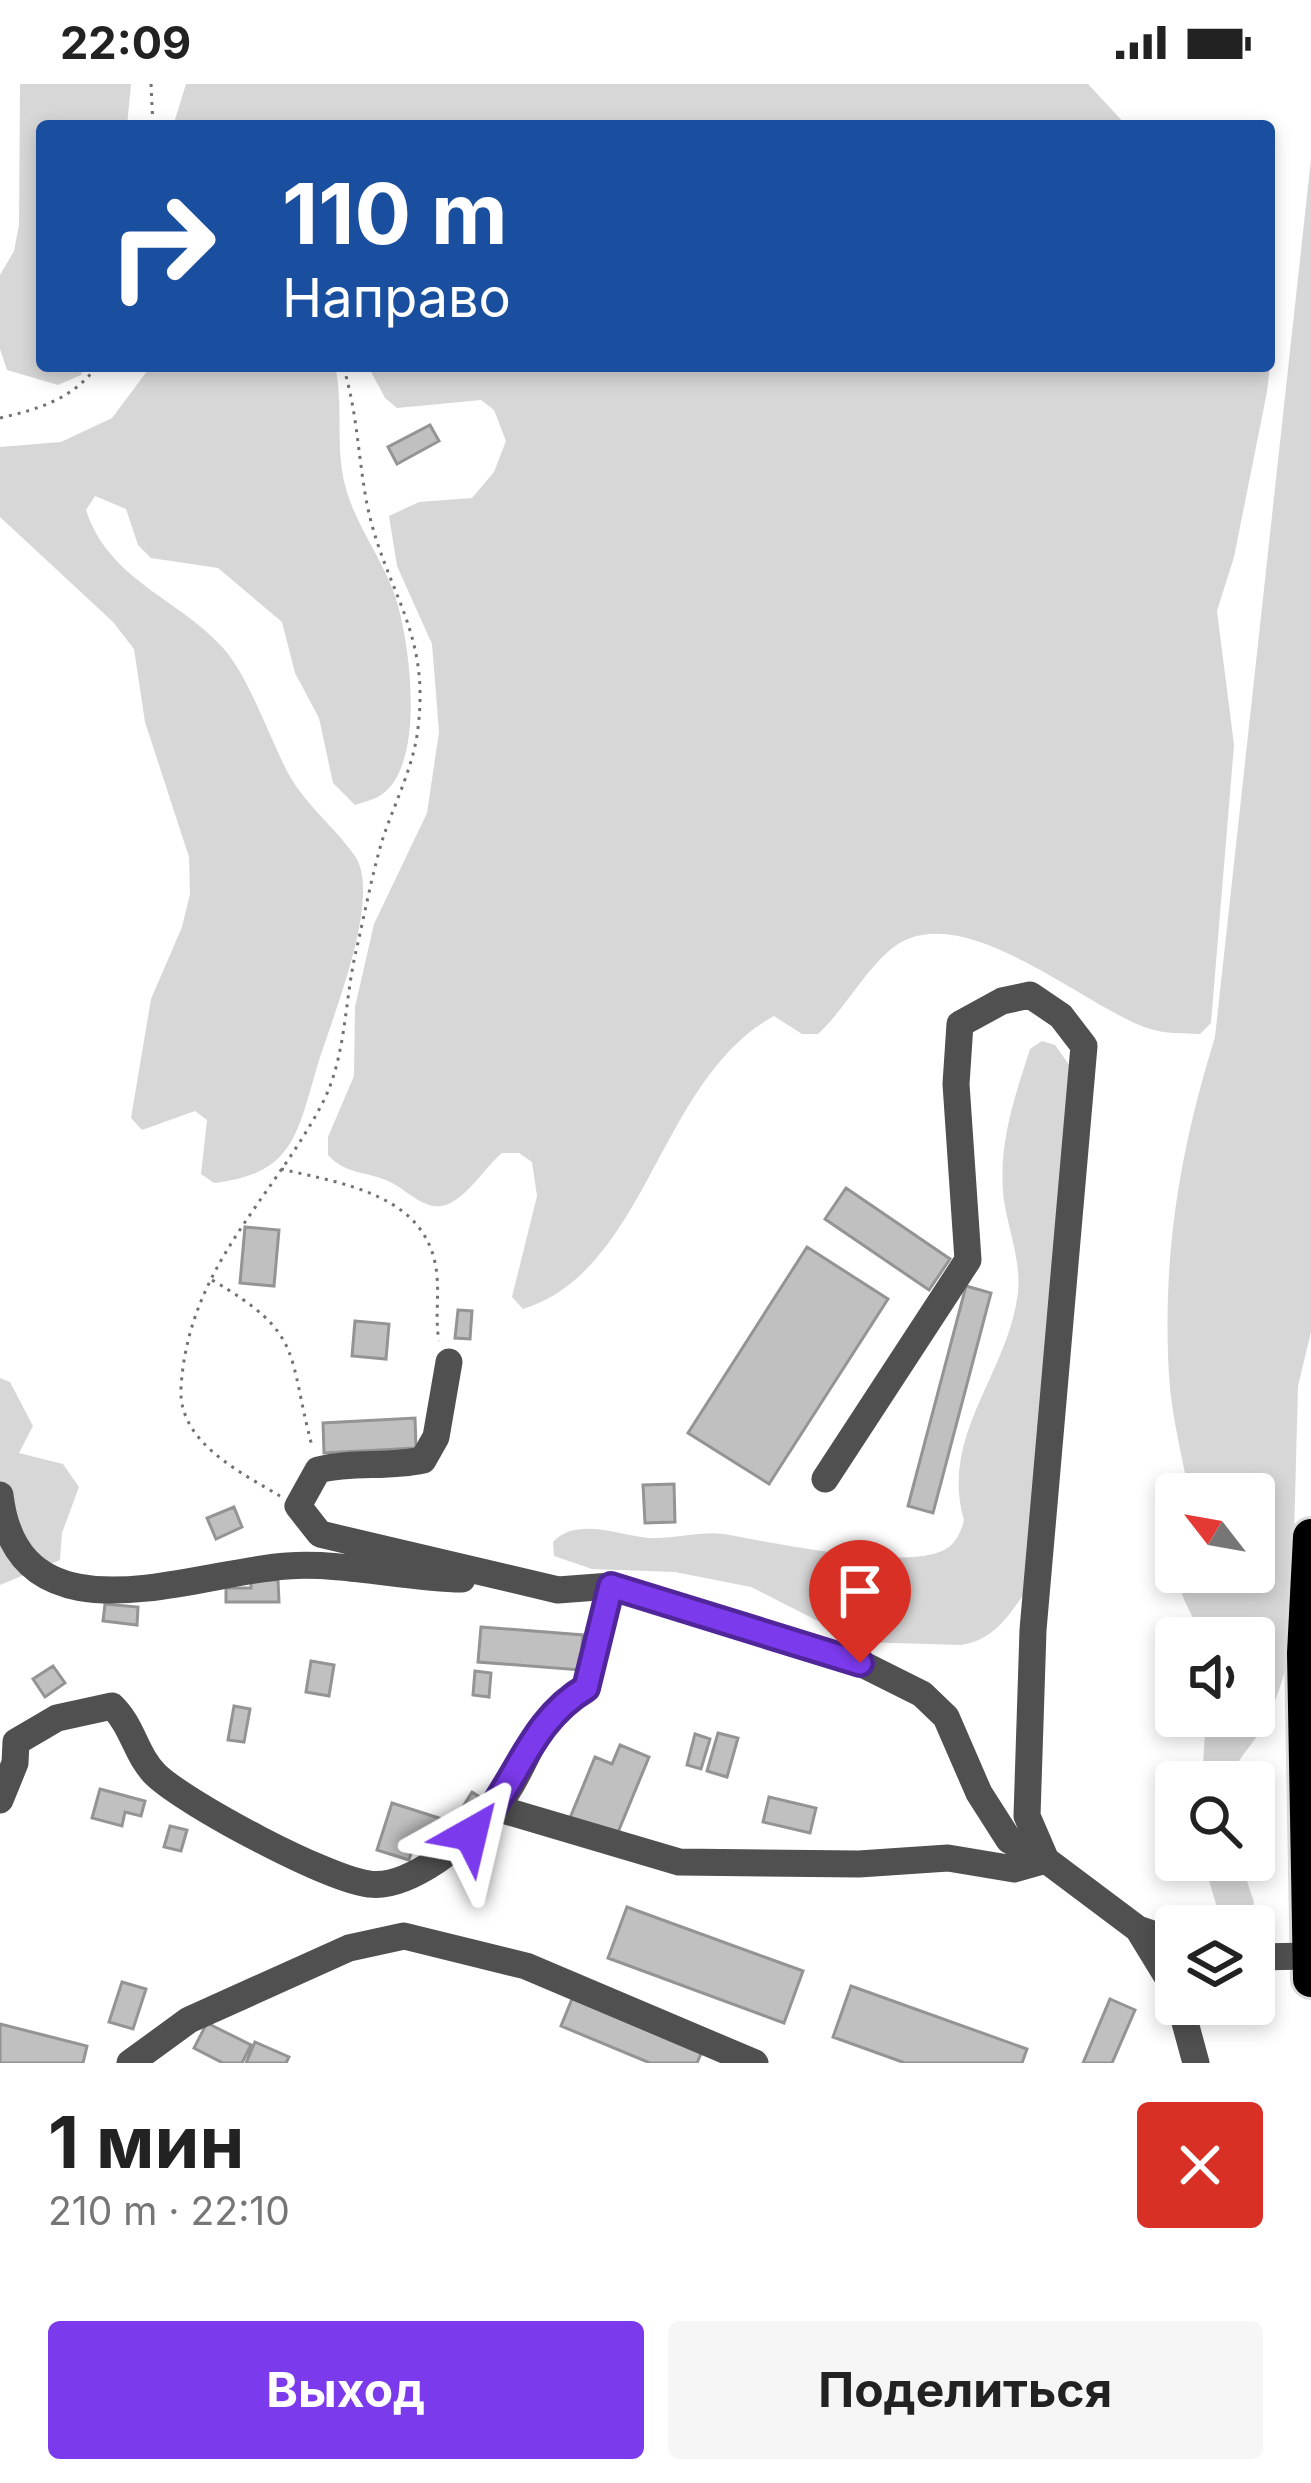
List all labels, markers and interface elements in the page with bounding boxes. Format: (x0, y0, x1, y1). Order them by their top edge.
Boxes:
text: 22:09 (60, 15, 191, 70)
text: 110 m (282, 163, 508, 264)
icon: right (84, 168, 240, 324)
text: Направо (282, 265, 511, 330)
north arrow (1155, 1473, 1275, 1593)
map controls (1155, 1473, 1275, 2025)
pin (809, 1540, 911, 1663)
icon: arrive (827, 1558, 893, 1624)
button: sound (1155, 1617, 1275, 1737)
button: search (1155, 1761, 1275, 1881)
position arrow (408, 1771, 534, 1897)
button: layers (1155, 1905, 1275, 2025)
text: 1 мин (48, 2098, 244, 2185)
button: close (1137, 2102, 1263, 2228)
text: 210 m · 22:10 (48, 2187, 290, 2234)
button: Выход (48, 2321, 644, 2459)
button: Поделиться (668, 2321, 1263, 2459)

